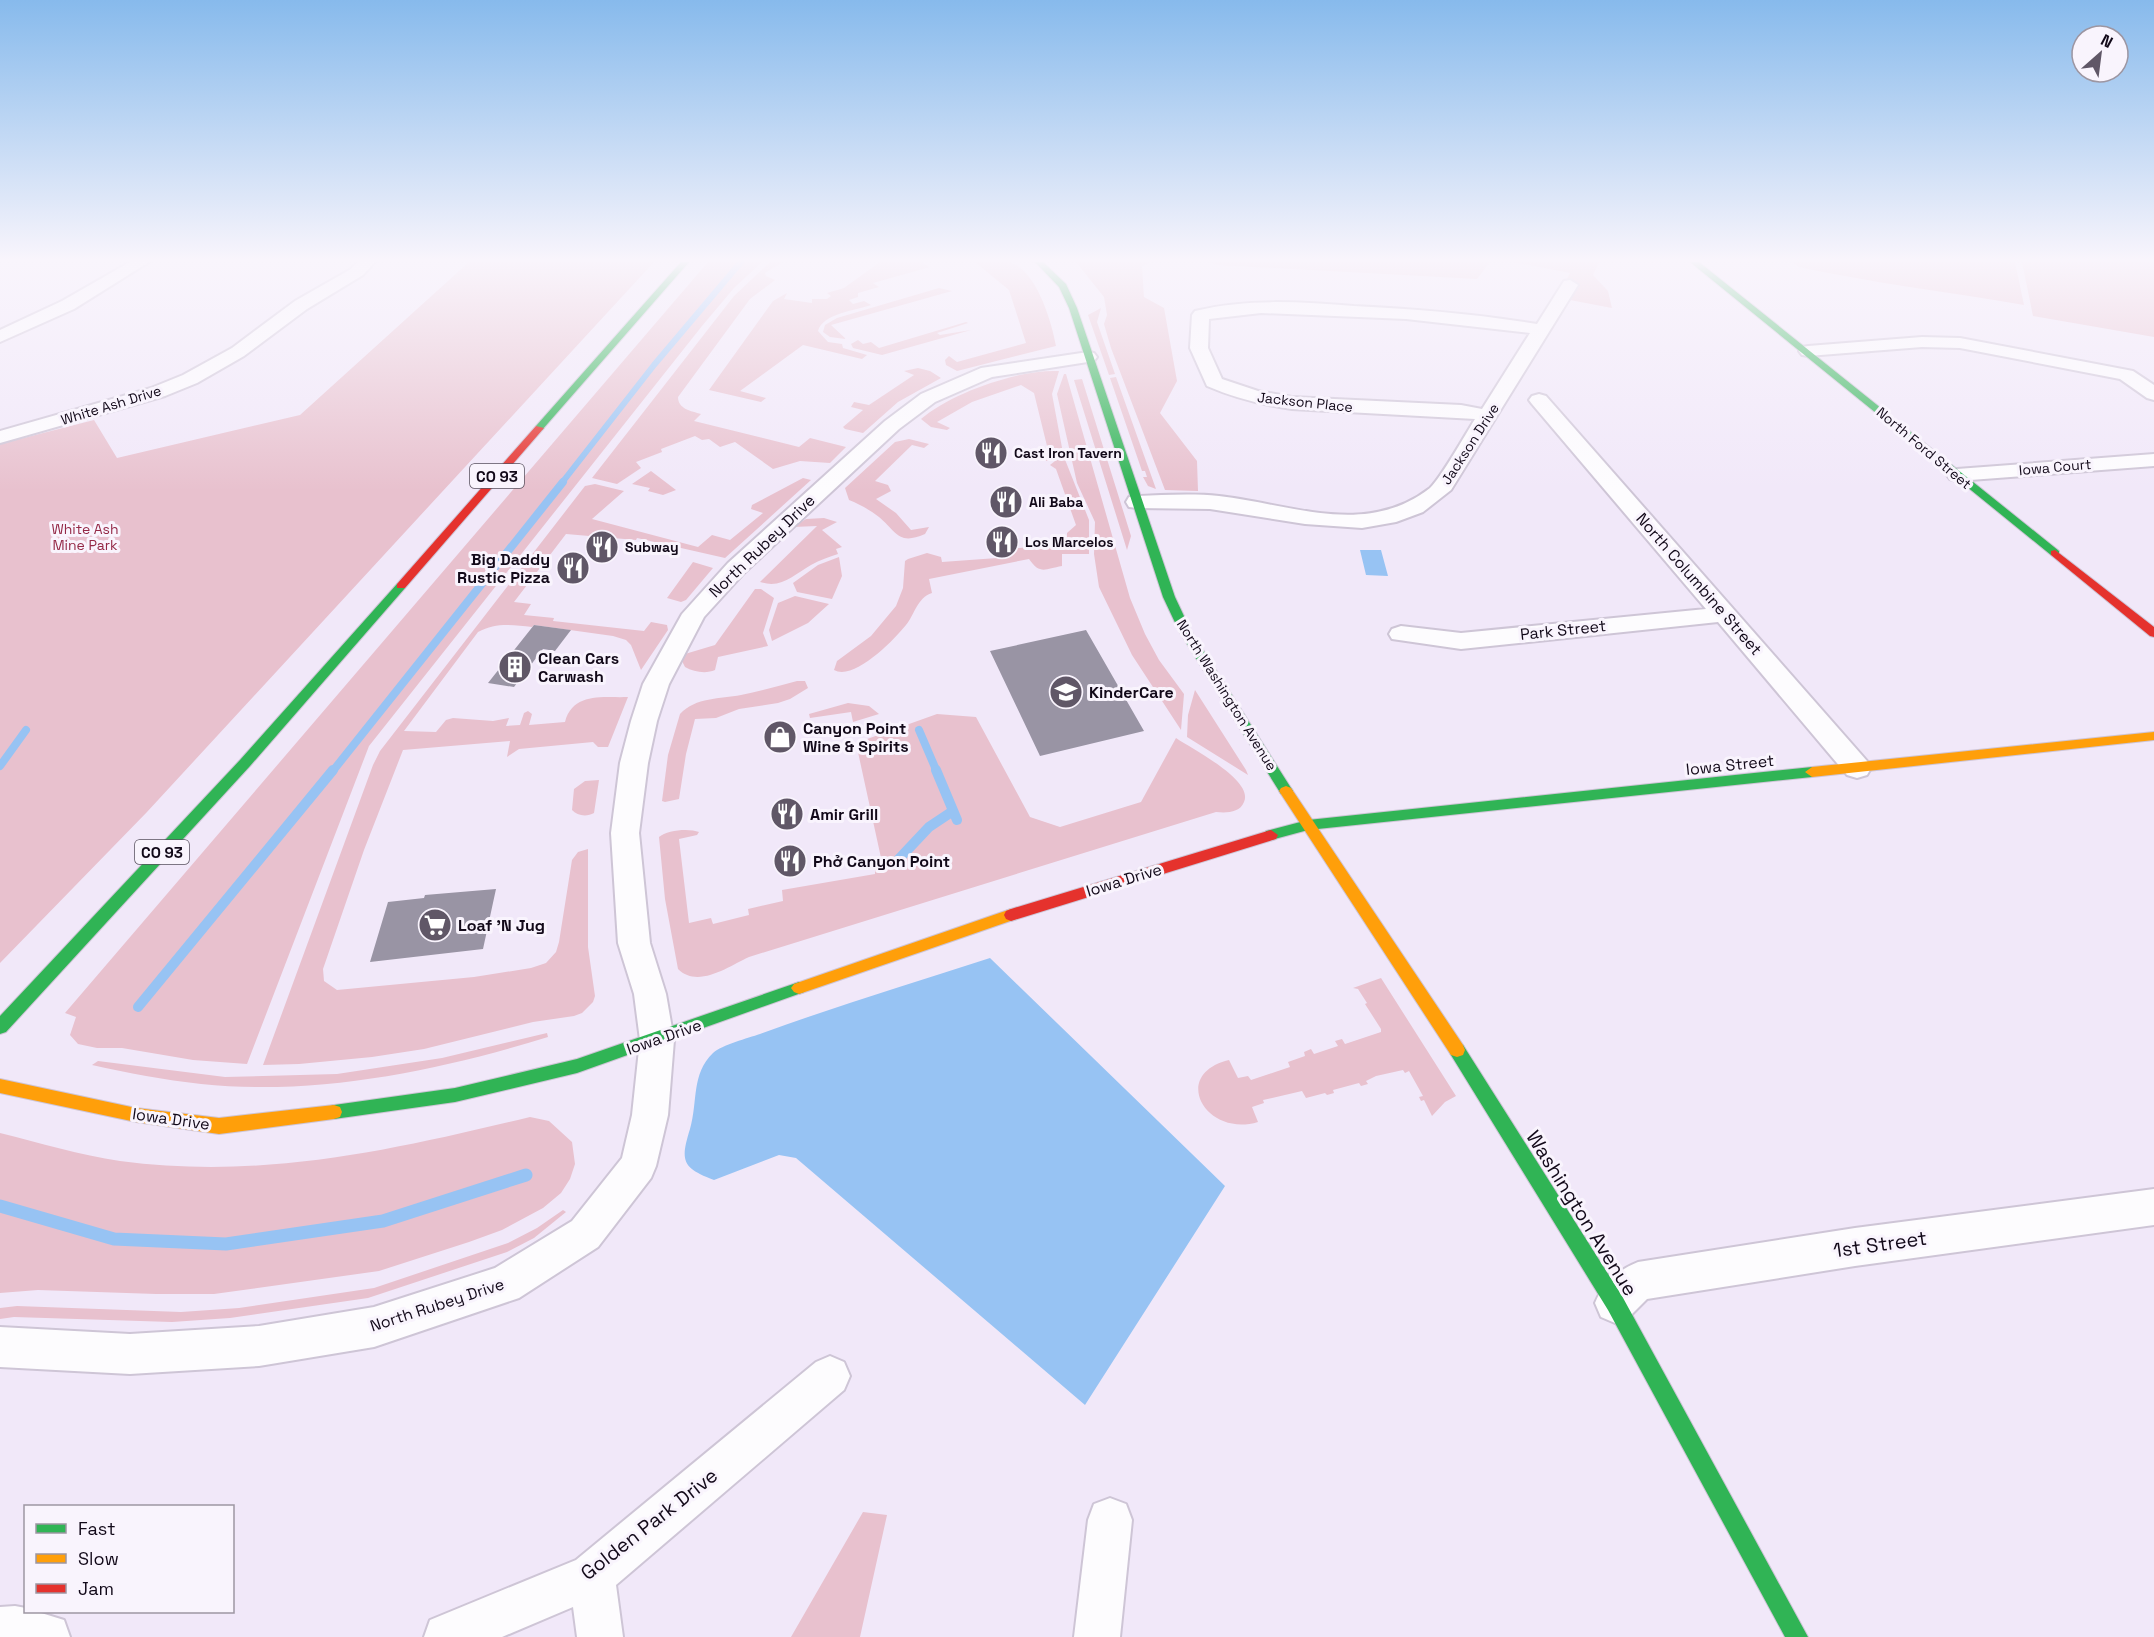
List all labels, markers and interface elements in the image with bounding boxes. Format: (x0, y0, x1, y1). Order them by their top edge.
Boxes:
north arrow (2070, 24, 2130, 84)
text: N (2097, 29, 2116, 53)
street label: White Ash Drive (59, 381, 163, 429)
street label: Jackson Place (1256, 388, 1354, 416)
street label: Jackson Drive (1437, 400, 1503, 488)
street label: North Ford Street (1873, 403, 1975, 493)
restaurant icon: Cast Iron Tavern (973, 435, 1009, 471)
place label: Cast Iron Tavern (1014, 444, 1122, 462)
street label: Iowa Court (2018, 455, 2092, 479)
road number: CO 93 (470, 464, 524, 488)
restaurant icon: Ali Baba (988, 484, 1024, 520)
street label: North Rubey Drive (704, 490, 820, 602)
place label: Ali Baba (1029, 493, 1083, 511)
street label: North Columbine Street (1631, 508, 1767, 660)
park label: White Ash Mine Park (52, 520, 118, 554)
restaurant icon: Los Marcelos (984, 524, 1020, 560)
restaurant icon: Subway (584, 529, 620, 565)
place label: Los Marcelos (1025, 533, 1114, 551)
place label: Subway (625, 538, 679, 556)
place label: Big Daddy Rustic Pizza (457, 549, 550, 588)
restaurant icon: Big Daddy Rustic Pizza (555, 550, 591, 586)
street label: Park Street (1519, 615, 1607, 645)
street label: North Washington Avenue (1173, 616, 1281, 774)
place label: Clean Cars Carwash (538, 648, 619, 687)
building icon: Clean Cars Carwash (497, 649, 533, 685)
school or university icon: KinderCare (1048, 674, 1084, 710)
place label: KinderCare (1089, 682, 1174, 703)
place label: Canyon Point Wine & Spirits (803, 718, 909, 757)
shop icon: Canyon Point Wine & Spirits (762, 719, 798, 755)
street label: Iowa Street (1685, 750, 1775, 780)
restaurant icon: Amir Grill (769, 796, 805, 832)
place label: Amir Grill (810, 804, 878, 825)
road number: CO 93 (135, 840, 189, 864)
restaurant icon: Phở Canyon Point (772, 843, 808, 879)
place label: Phở Canyon Point (813, 851, 950, 872)
street label: Iowa Drive (1084, 859, 1164, 901)
supermarket icon: Loaf 'N Jug (417, 907, 453, 943)
place label: Loaf 'N Jug (458, 915, 545, 936)
street label: Iowa Drive (624, 1014, 704, 1060)
street label: Iowa Drive (131, 1103, 211, 1135)
street label: Washington Avenue (1521, 1125, 1643, 1301)
street label: 1st Street (1832, 1225, 1928, 1263)
street label: North Rubey Drive (367, 1273, 507, 1337)
street label: Golden Park Drive (575, 1462, 723, 1586)
legend (24, 1505, 234, 1613)
text: Fast (78, 1517, 115, 1540)
text: Slow (78, 1547, 119, 1570)
text: Jam (78, 1577, 114, 1600)

